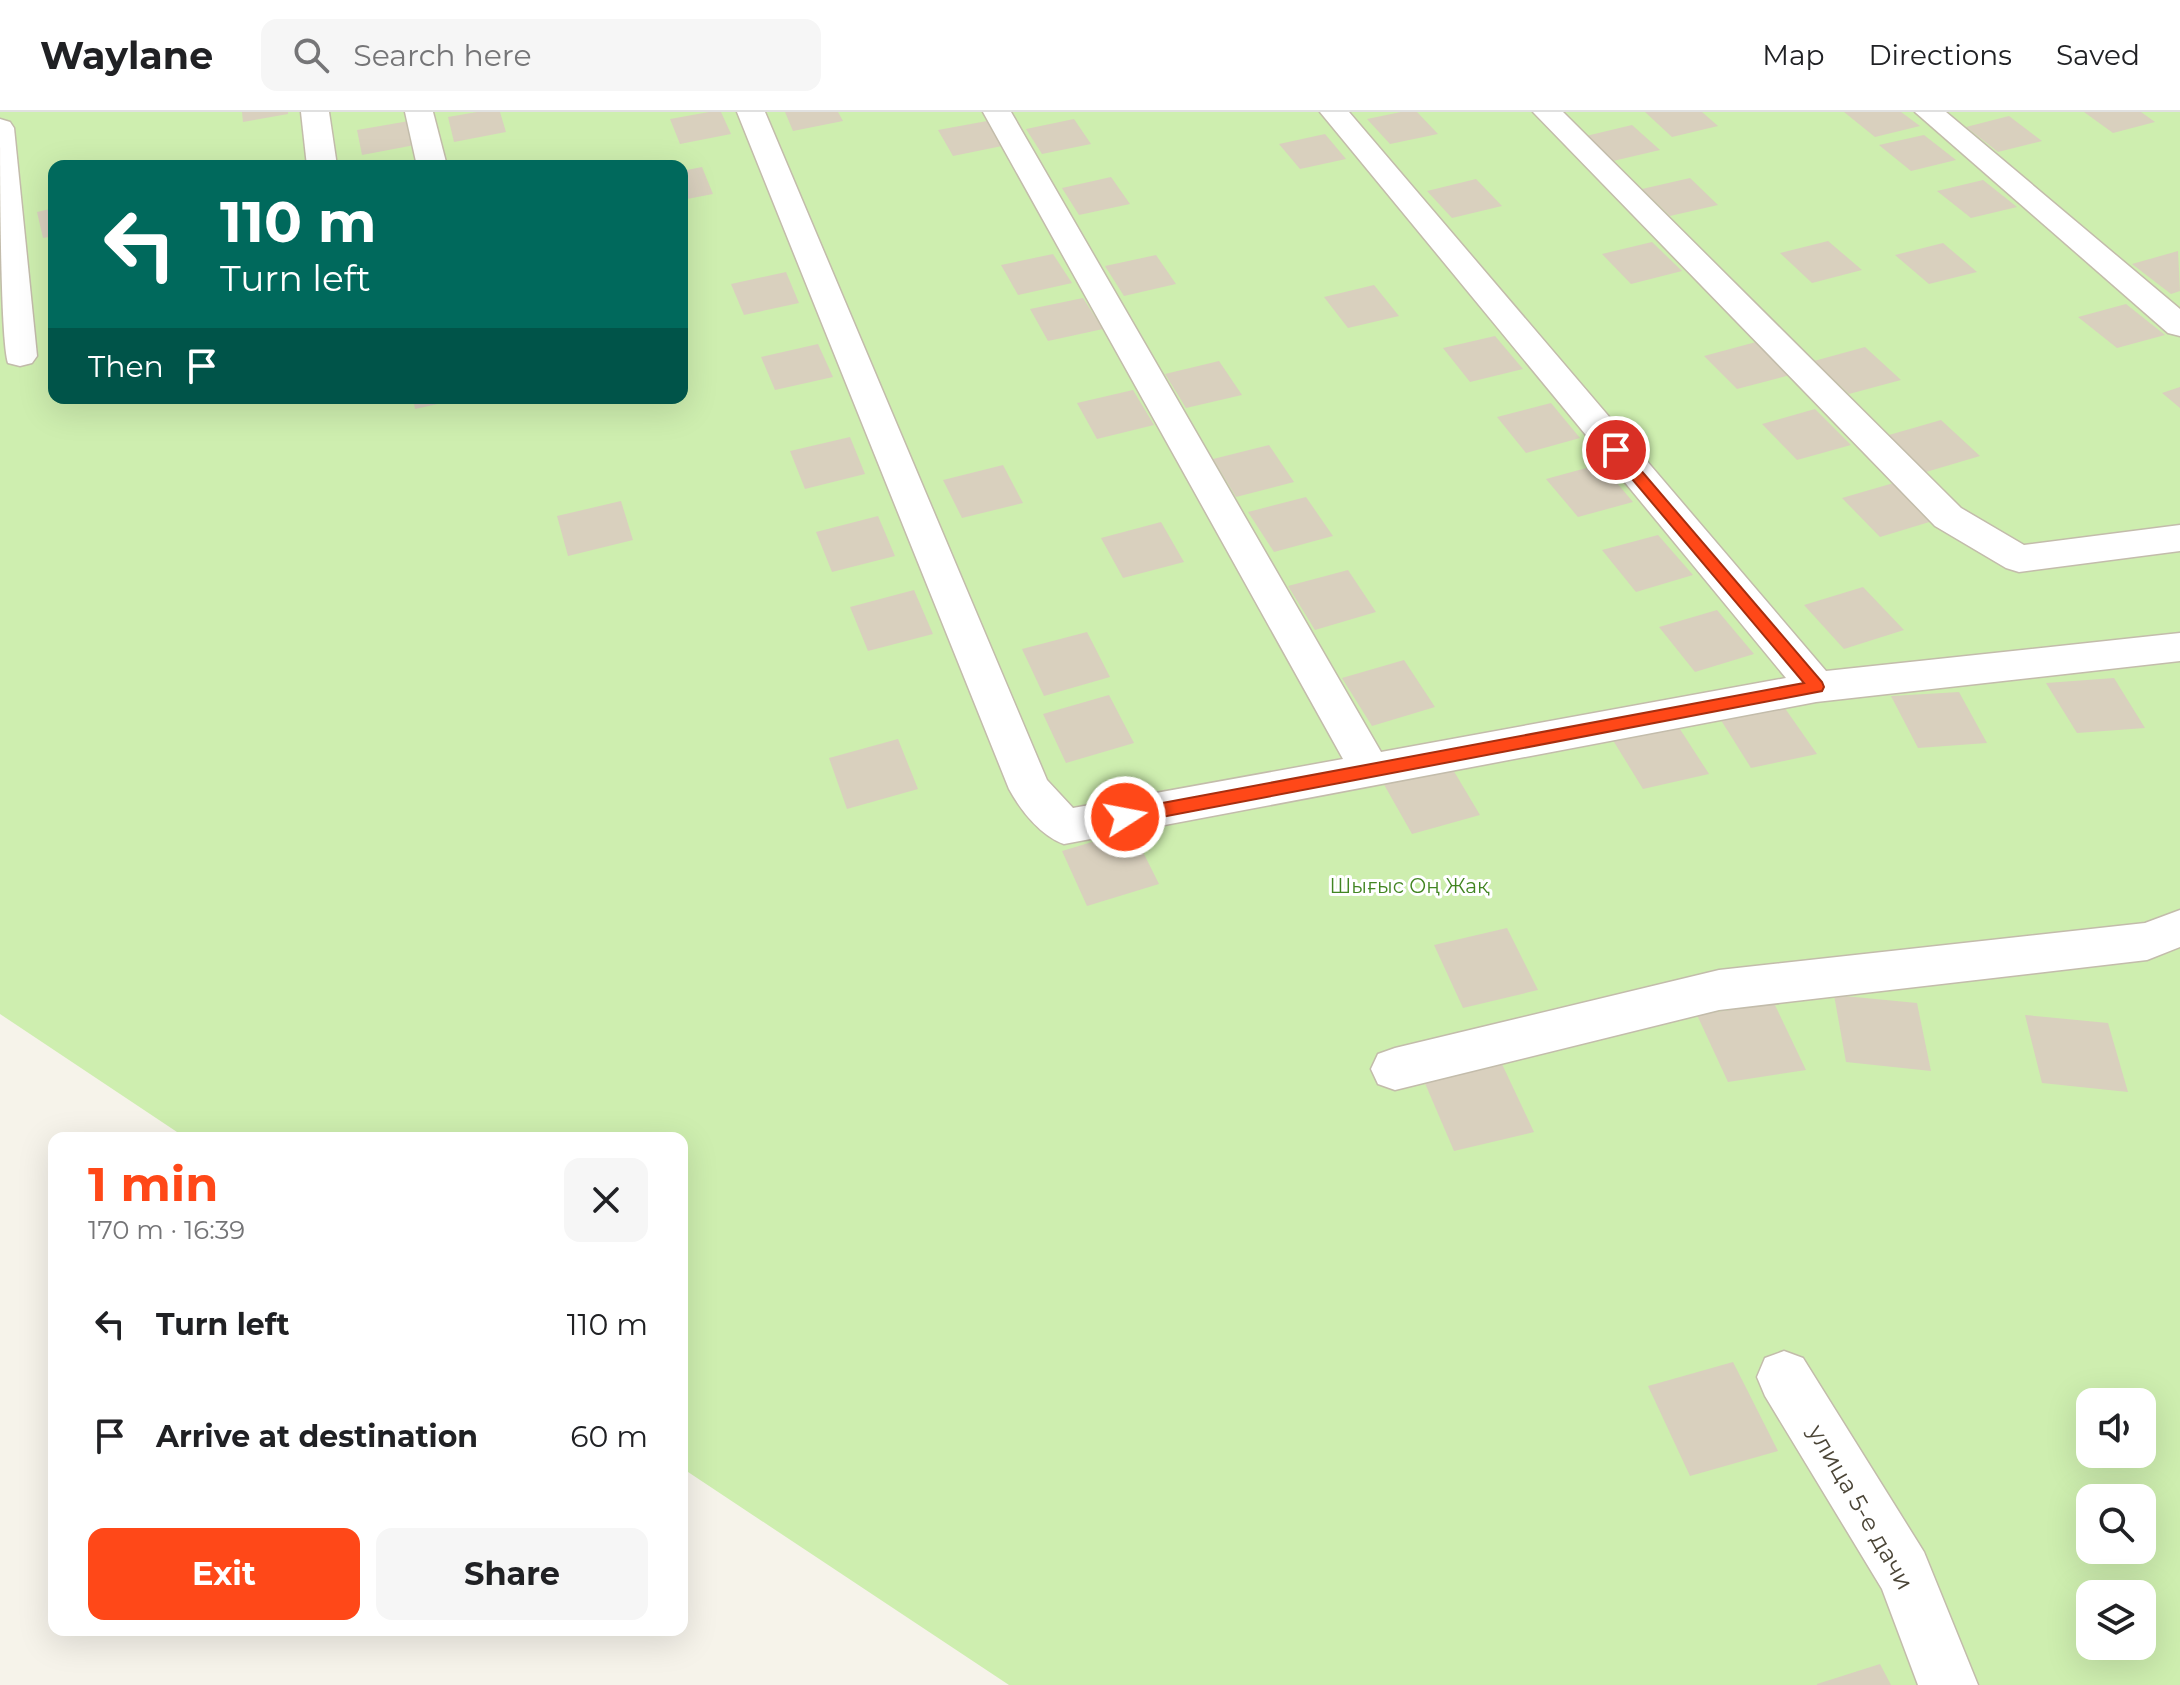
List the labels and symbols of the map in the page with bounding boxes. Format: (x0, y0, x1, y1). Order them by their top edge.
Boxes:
pin (1582, 416, 1650, 484)
position arrow (1083, 775, 1167, 859)
park label: Шығыс Оң Жақ (1329, 874, 1490, 898)
street label: улица 5-е дачи (1801, 1418, 1920, 1595)

